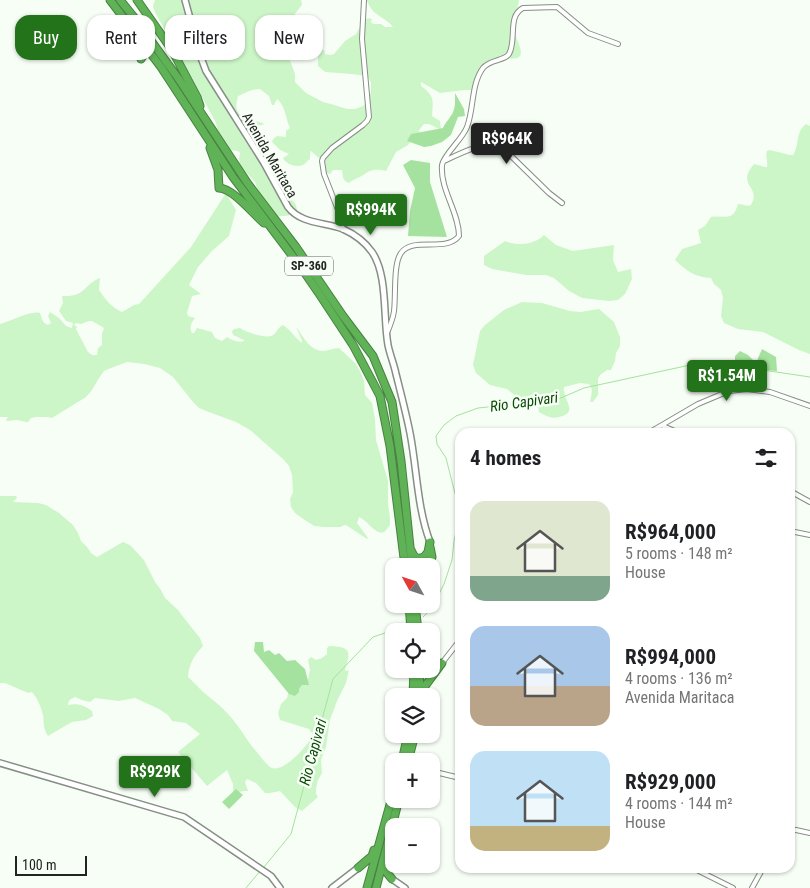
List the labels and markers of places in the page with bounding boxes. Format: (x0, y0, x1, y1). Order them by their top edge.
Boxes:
pin: R$964K (466, 122, 548, 165)
pin: R$994K (330, 194, 412, 236)
pin: R$1.54M (681, 360, 773, 402)
pin: R$929K (114, 756, 196, 798)

